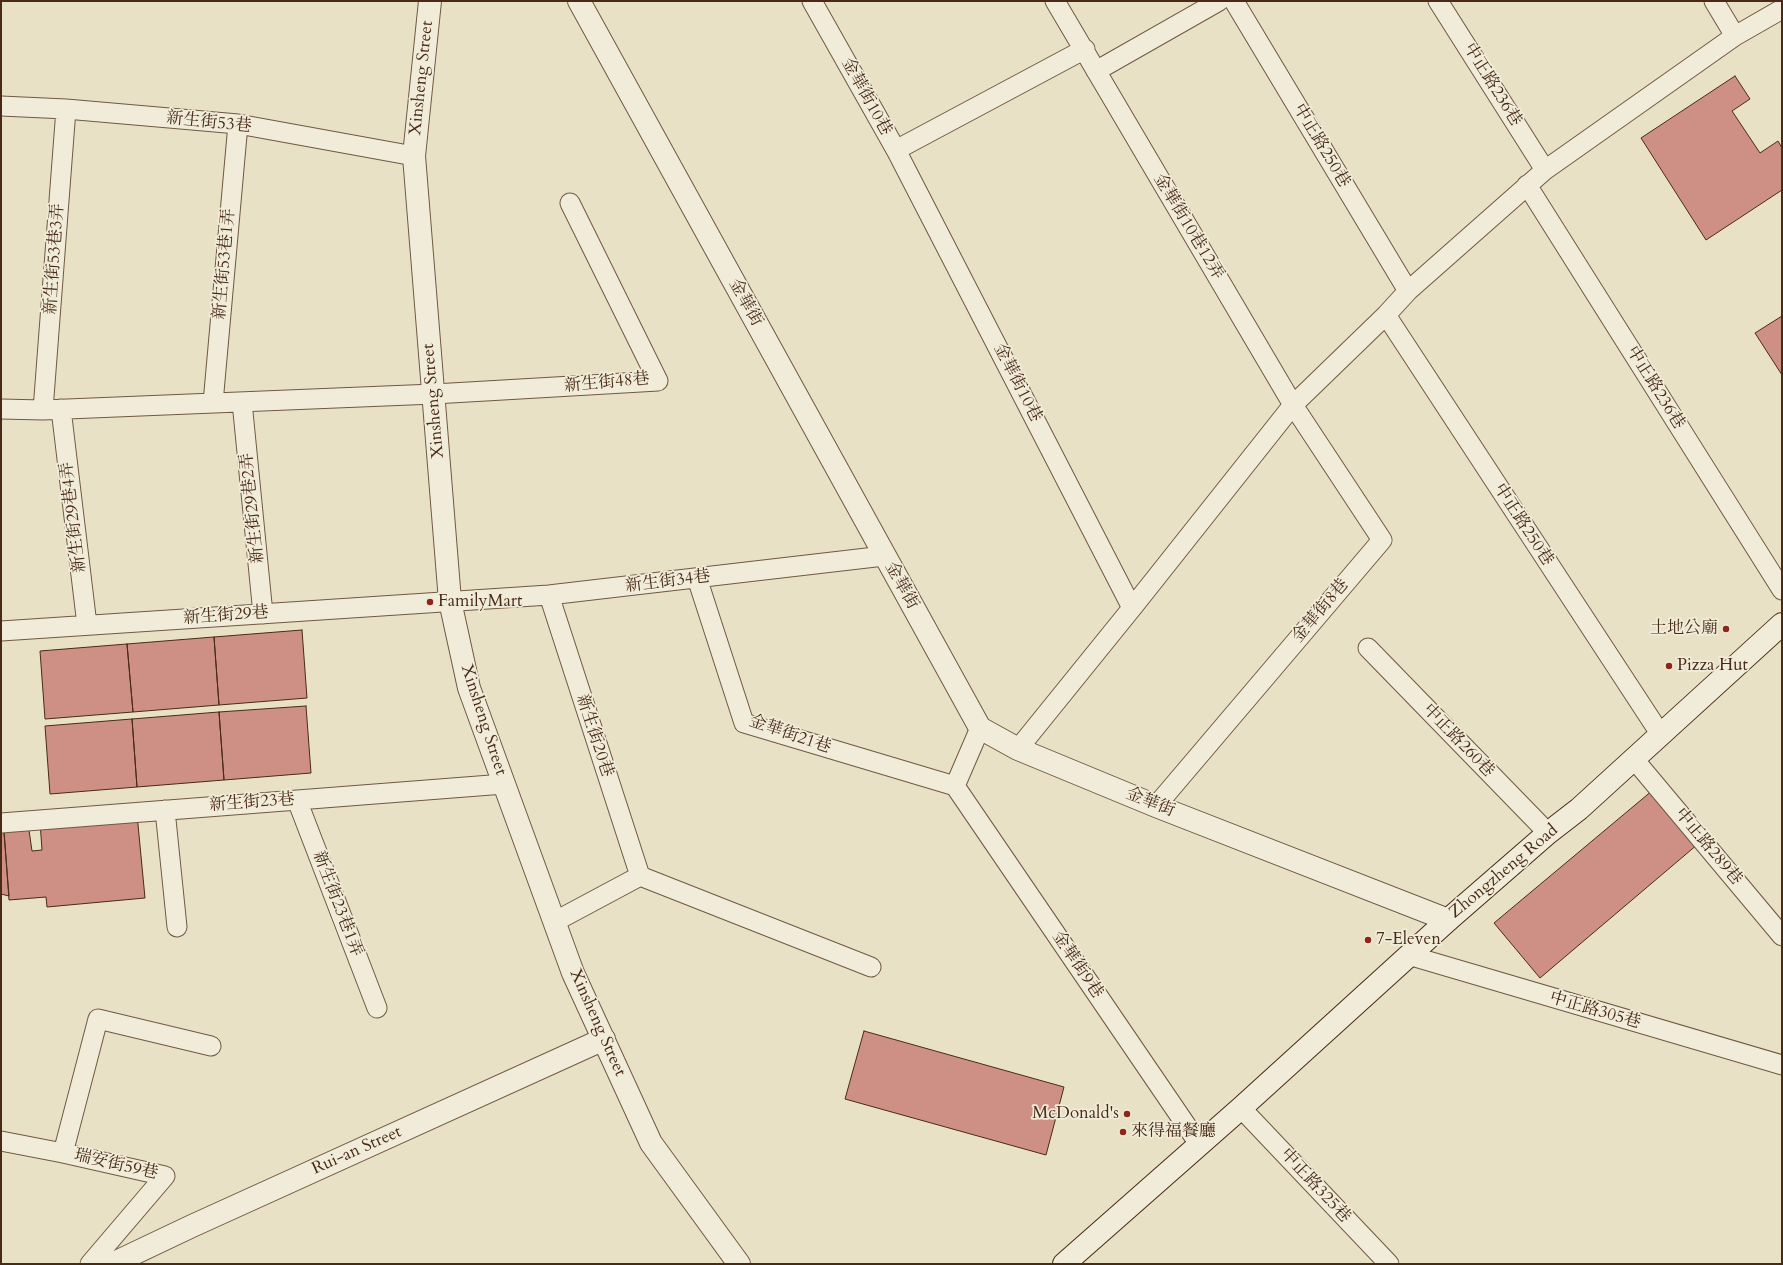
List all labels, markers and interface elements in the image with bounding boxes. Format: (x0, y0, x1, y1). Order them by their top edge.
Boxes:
street label: Xinsheng Street (406, 20, 438, 136)
street label: 中正路236巷 (1458, 40, 1526, 130)
street label: 金華街10巷 (836, 55, 896, 139)
street label: 中正路250巷 (1288, 100, 1354, 192)
street label: 新生街53巷 (165, 108, 253, 138)
street label: 金華街10巷12弄 (1148, 170, 1228, 284)
street label: 新生街53巷3弄 (41, 203, 69, 315)
street label: 新生街53巷1弄 (210, 208, 240, 320)
street label: 金華街 (724, 276, 766, 330)
street label: 金華街10巷 (989, 340, 1045, 426)
street label: Xinsheng Street (419, 343, 449, 459)
street label: 中正路236巷 (1621, 343, 1689, 433)
street label: 新生街48巷 (564, 369, 650, 397)
street label: 新生街29巷2弄 (237, 452, 269, 564)
street label: 新生街29巷4弄 (57, 461, 91, 573)
street label: 中正路250巷 (1489, 480, 1557, 570)
street label: 金華街 (880, 559, 922, 613)
street label: 新生街34巷 (624, 567, 712, 597)
street label: 金華街8巷 (1289, 575, 1353, 647)
place label: FamilyMart (438, 592, 522, 612)
marker: FamilyMart (425, 597, 435, 607)
street label: 新生街29巷 (183, 603, 269, 629)
place label: 土地公廟 (1650, 619, 1718, 639)
marker: 土地公廟 (1721, 624, 1731, 634)
place label: Pizza Hut (1677, 656, 1748, 676)
marker: Pizza Hut (1664, 661, 1674, 671)
street label: Xinsheng Street (455, 662, 511, 778)
street label: 新生街20巷 (571, 692, 617, 780)
street label: 中正路260巷 (1418, 700, 1498, 782)
street label: 金華街21巷 (746, 711, 834, 759)
street label: 金華街 (1123, 784, 1177, 822)
street label: 新生街23巷 (209, 790, 295, 816)
street label: 中正路289巷 (1670, 804, 1746, 890)
street label: Zhongzheng Road (1446, 821, 1562, 923)
street label: 新生街23巷1弄 (308, 848, 366, 960)
street label: 金華街9巷 (1047, 927, 1107, 1003)
place label: 7-Eleven (1376, 930, 1441, 950)
marker: 7-Eleven (1363, 935, 1373, 945)
street label: Xinsheng Street (564, 966, 630, 1080)
street label: 中正路305巷 (1547, 988, 1643, 1034)
place label: McDonald's (1032, 1104, 1119, 1124)
marker: McDonald's (1122, 1109, 1132, 1119)
street label: Rui-an Street (309, 1122, 405, 1180)
place label: 來得福餐廳 (1131, 1122, 1216, 1142)
marker: 來得福餐廳 (1118, 1127, 1128, 1137)
street label: 瑞安街59巷 (72, 1145, 160, 1185)
street label: 中正路325巷 (1275, 1145, 1355, 1227)

